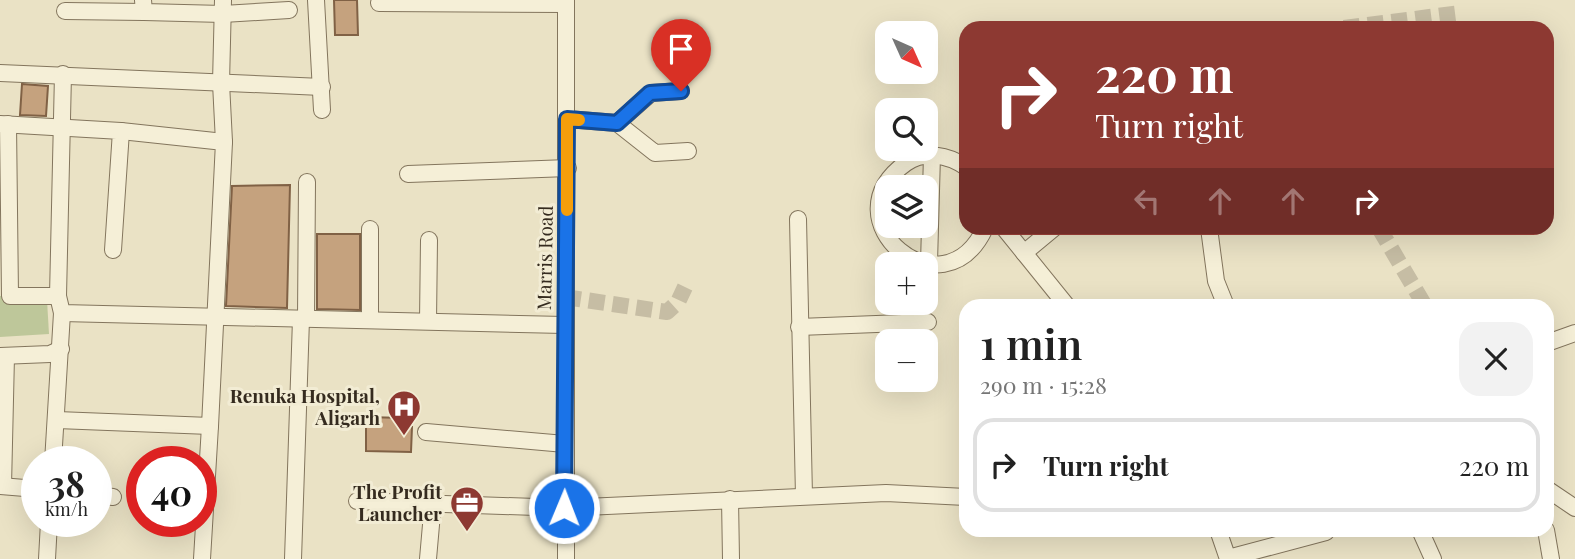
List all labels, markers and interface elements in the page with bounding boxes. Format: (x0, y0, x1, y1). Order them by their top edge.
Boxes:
pin (651, 19, 711, 91)
north arrow (875, 21, 938, 84)
map controls (875, 21, 938, 392)
icon: arrive (662, 30, 700, 68)
text: 220 m (1095, 40, 1234, 105)
icon: right (980, 49, 1071, 140)
button: search (875, 98, 938, 161)
text: Turn right (1095, 103, 1243, 146)
button: layers (875, 175, 938, 238)
icon: left (1128, 182, 1166, 220)
icon: ahead (1201, 182, 1239, 220)
icon: ahead (1274, 182, 1312, 220)
icon: right (1347, 182, 1385, 220)
street label: Marris Road (530, 205, 558, 311)
button: + (875, 252, 938, 315)
text: 1 min (980, 315, 1082, 371)
button: close (1459, 322, 1533, 396)
button: − (875, 329, 938, 392)
text: 290 m · 15:28 (980, 369, 1107, 400)
place label: Renuka Hospital, Aligarh (230, 382, 380, 430)
hospital icon: Renuka Hospital, Aligarh (385, 388, 423, 437)
speed limit sign: 40 (126, 446, 217, 537)
icon: right (984, 446, 1022, 484)
text: Turn right (1043, 448, 1169, 483)
text: 220 m (1459, 448, 1529, 483)
text: 38 (48, 459, 85, 506)
position arrow (527, 471, 601, 545)
place label: The Profit Launcher (353, 478, 442, 526)
office icon: The Profit Launcher (448, 484, 486, 533)
text: km/h (45, 497, 88, 521)

